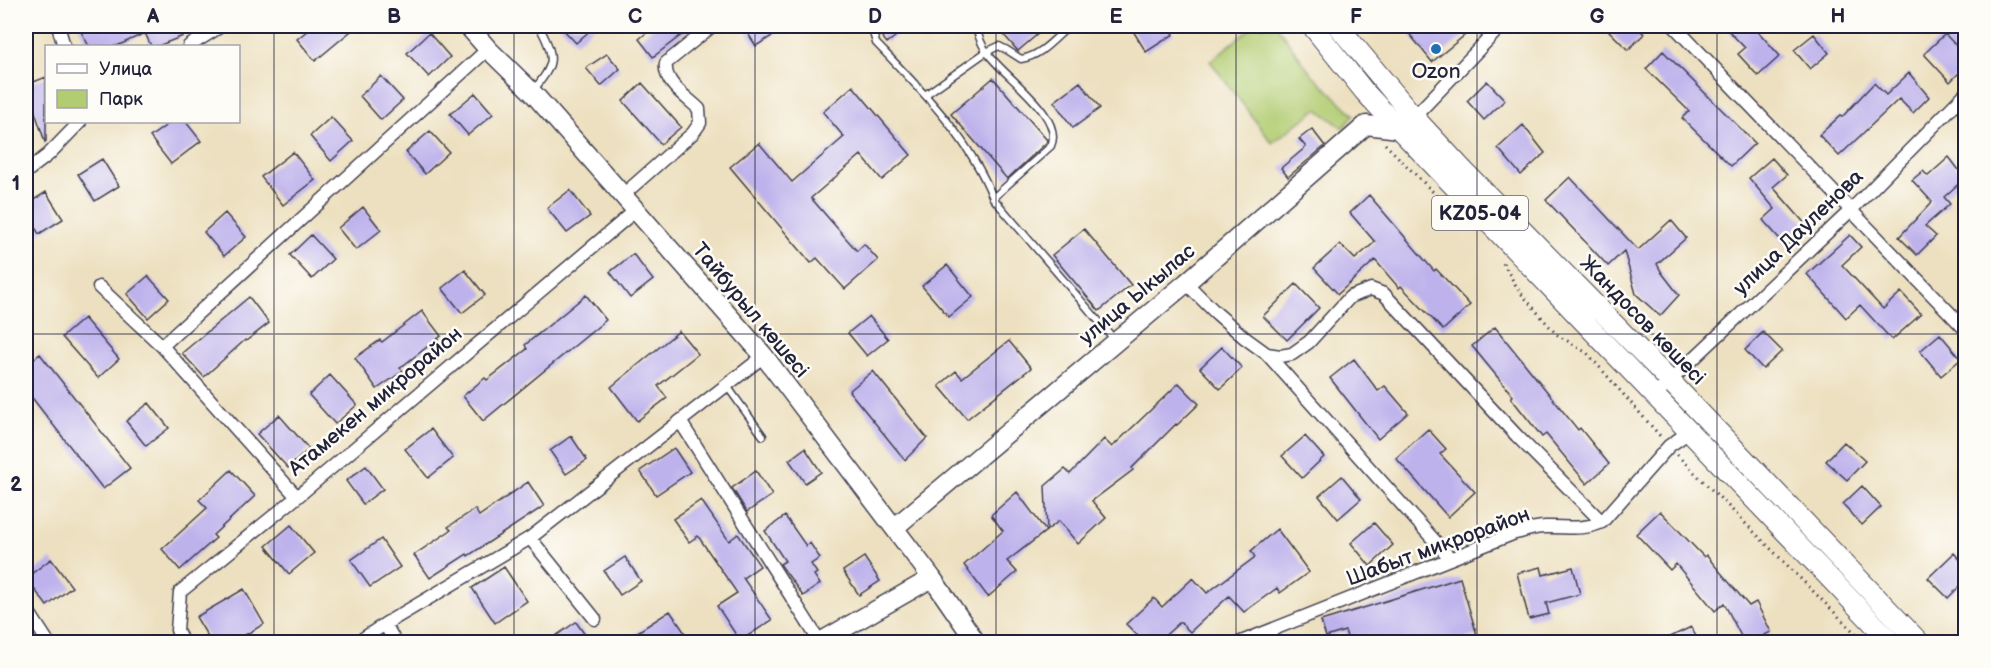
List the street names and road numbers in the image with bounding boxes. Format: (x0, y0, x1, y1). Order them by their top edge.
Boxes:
street label: улица Дауленова (1728, 164, 1869, 301)
road number: KZ05-04 (1432, 196, 1528, 230)
street label: Тайбурыл көшесі (687, 238, 814, 383)
street label: улица Ыкылас (1074, 239, 1200, 350)
street label: Жандосов көшесі (1575, 250, 1711, 390)
street label: Атамекен микрорайон (283, 321, 467, 482)
street label: Шабыт микрорайон (1343, 502, 1533, 591)

